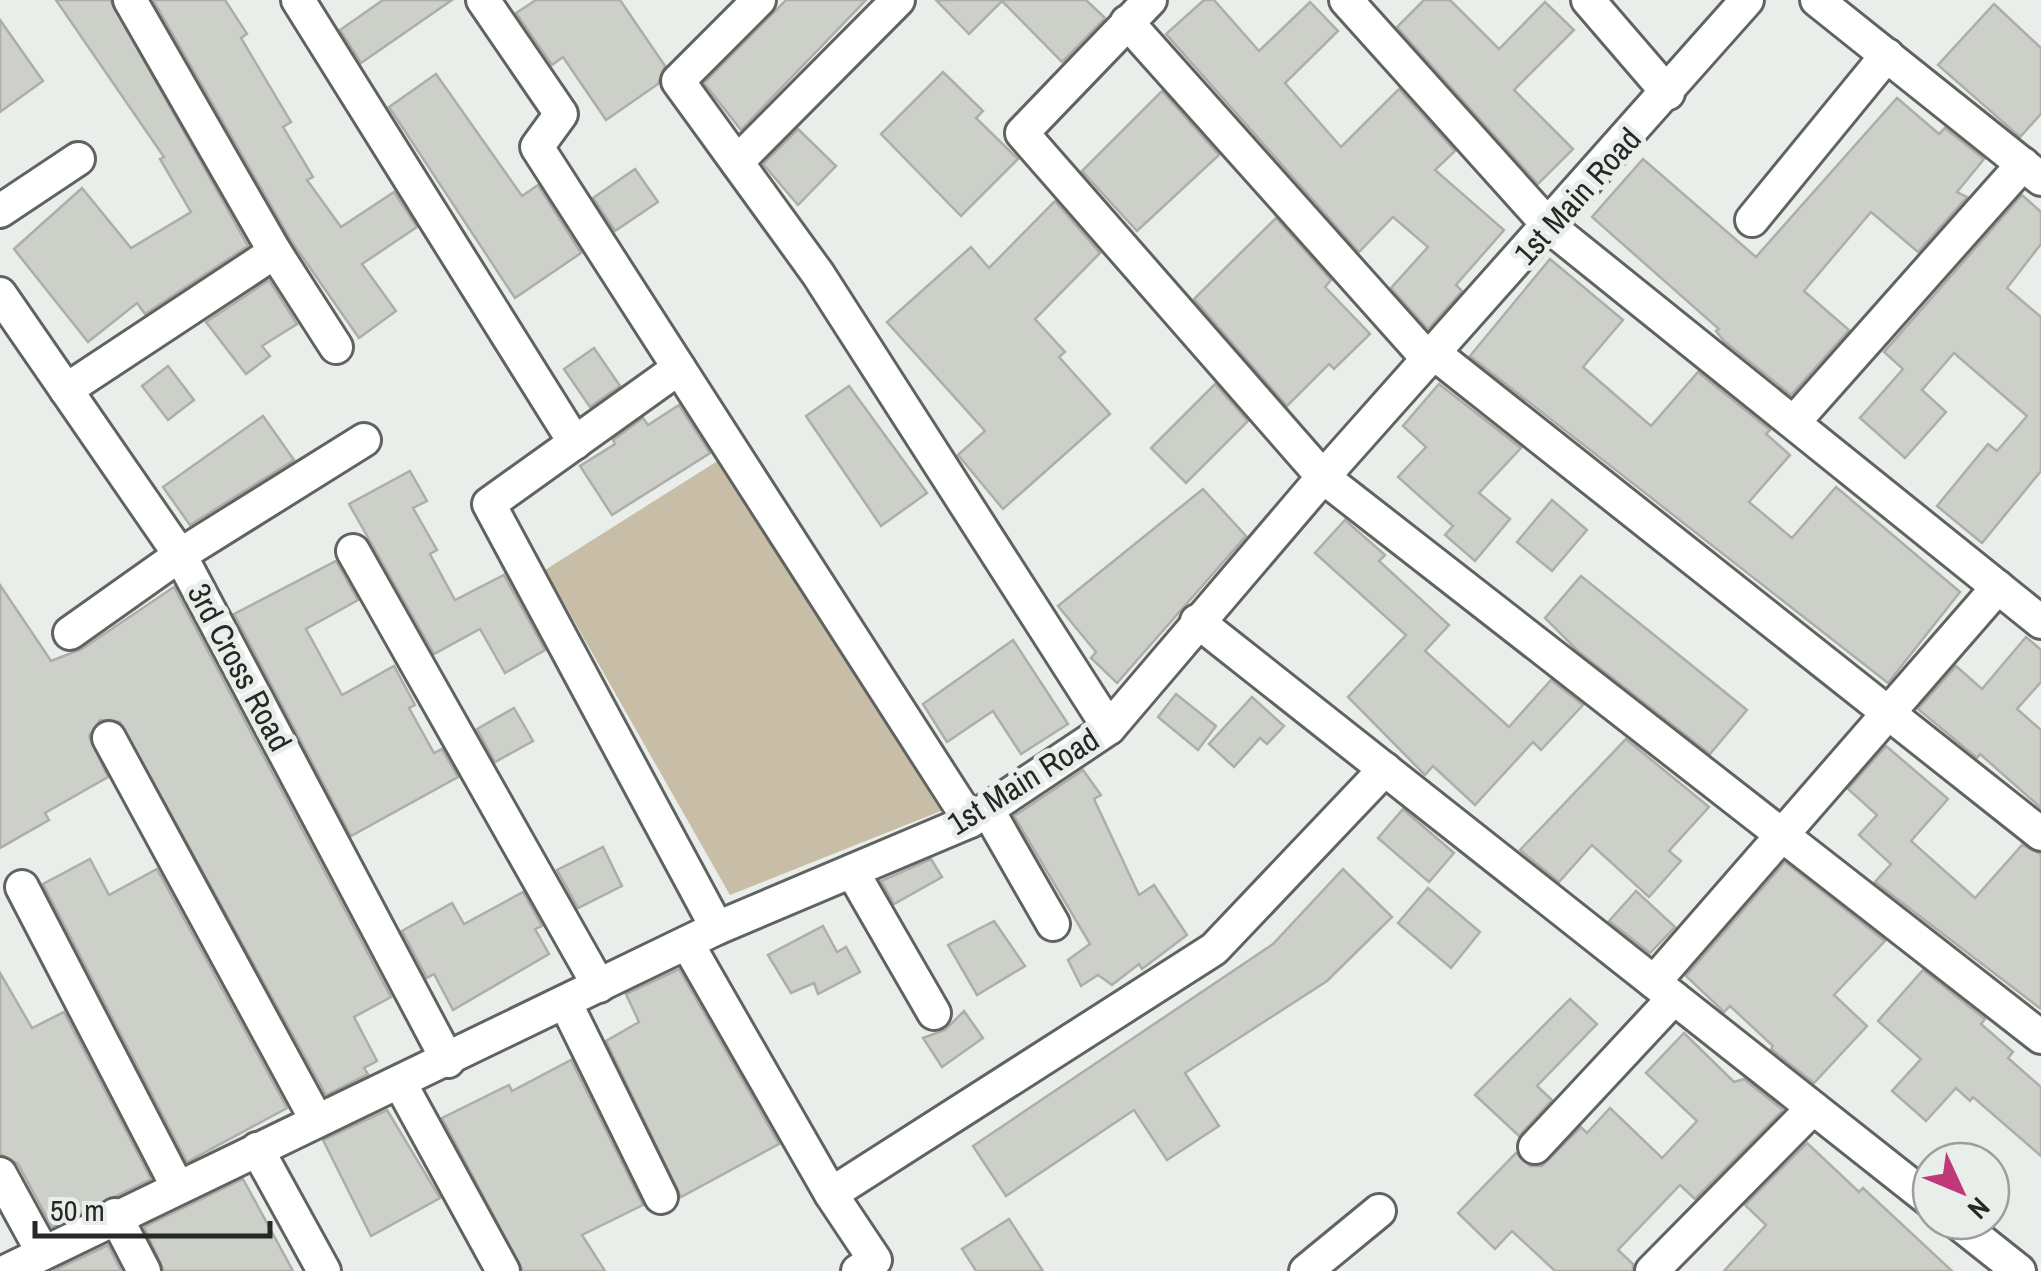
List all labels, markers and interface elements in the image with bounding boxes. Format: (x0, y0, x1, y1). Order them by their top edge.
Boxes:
street label: 1st Main Road (1504, 118, 1650, 274)
street label: 3rd Cross Road (178, 576, 302, 758)
street label: 1st Main Road (939, 718, 1107, 844)
north arrow (1911, 1141, 2011, 1241)
scale bar (35, 1176, 270, 1238)
text: N (1960, 1189, 1998, 1228)
text: 50 m (50, 1190, 105, 1230)

